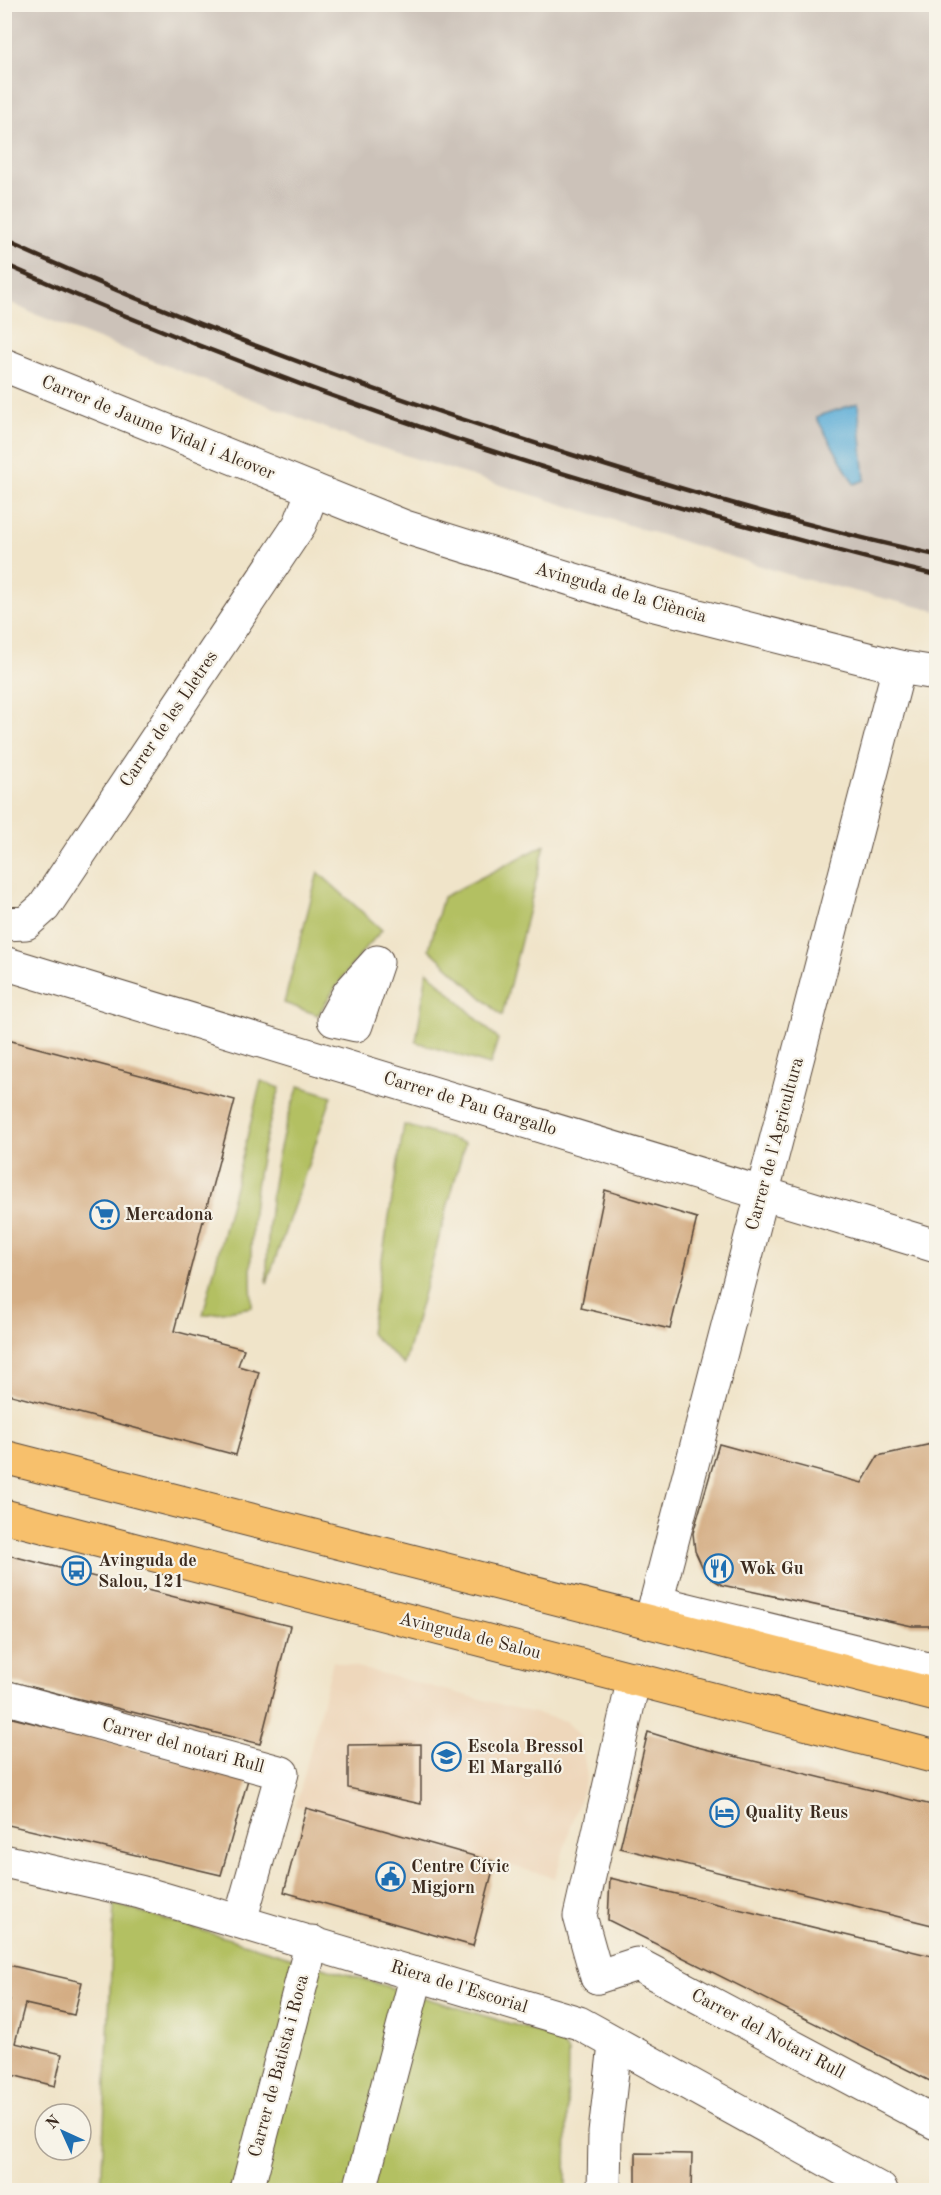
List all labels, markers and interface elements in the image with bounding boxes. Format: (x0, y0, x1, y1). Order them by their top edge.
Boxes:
street label: Carrer de Jaume Vidal i Alcover (39, 373, 278, 483)
street label: Avinguda de la Ciència (533, 560, 709, 626)
street label: Carrer de les Lletres (117, 647, 221, 790)
street label: Carrer de l'Agricultura (743, 1055, 807, 1233)
street label: Carrer de Pau Gargallo (381, 1069, 559, 1139)
supermarket icon: Mercadona (88, 1199, 120, 1231)
place label: Mercadona (125, 1206, 213, 1224)
place label: Avinguda de Salou, 121 (98, 1552, 197, 1591)
restaurant icon: Wok Gu (702, 1553, 734, 1585)
bus stop icon: Avinguda de Salou, 121 (61, 1555, 93, 1587)
place label: Wok Gu (739, 1560, 804, 1578)
street label: Avinguda de Salou (397, 1610, 543, 1662)
street label: Carrer del notari Rull (100, 1716, 266, 1776)
place label: Escola Bressol El Margalló (467, 1738, 584, 1777)
school or university icon: Escola Bressol El Margalló (430, 1741, 462, 1773)
hotel icon: Quality Reus (708, 1797, 740, 1829)
place label: Quality Reus (745, 1804, 848, 1822)
place label: Centre Cívic Migjorn (411, 1858, 510, 1897)
public building icon: Centre Cívic Migjorn (374, 1861, 406, 1893)
street label: Riera de l'Escorial (388, 1958, 530, 2016)
street label: Carrer de Batista i Roca (246, 1973, 312, 2159)
street label: Carrer del Notari Rull (688, 1986, 848, 2082)
north arrow (33, 2102, 93, 2162)
text: N (44, 2112, 64, 2133)

